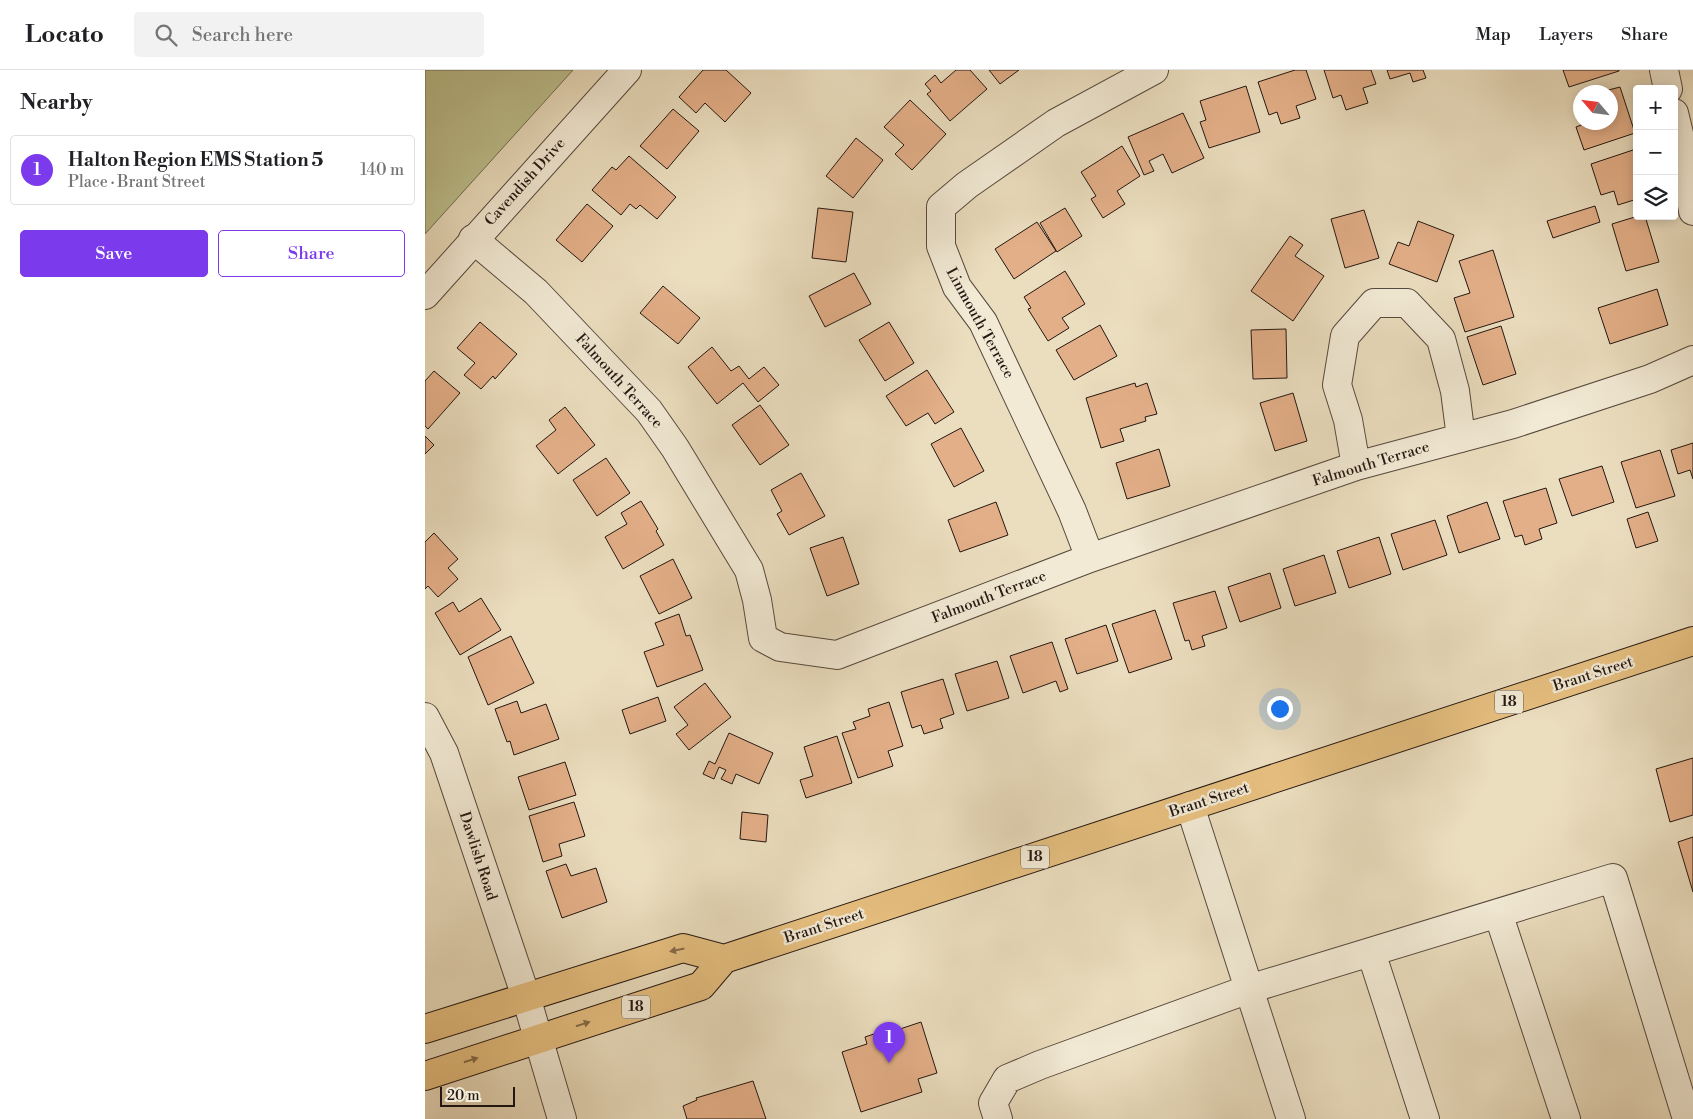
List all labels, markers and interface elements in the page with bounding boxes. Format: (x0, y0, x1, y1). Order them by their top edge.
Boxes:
search box (134, 12, 484, 57)
text: Locato (25, 20, 104, 50)
icon: search (152, 21, 180, 49)
text: Search here (192, 23, 293, 47)
text: Map (1476, 23, 1511, 46)
text: Layers (1539, 23, 1593, 46)
text: Share (1621, 23, 1668, 46)
north arrow (1573, 85, 1618, 130)
map controls (1633, 85, 1678, 220)
button: + (1633, 85, 1678, 130)
text: Nearby (20, 90, 93, 116)
button: − (1633, 130, 1678, 175)
street label: Cavendish Drive (481, 134, 569, 230)
text: Halton Region EMS Station 5 (68, 148, 323, 172)
text: 1 (33, 160, 41, 180)
text: 140 m (360, 160, 404, 180)
text: Place · Brant Street (68, 172, 205, 192)
button: layers (1633, 175, 1678, 220)
button: Save (20, 230, 208, 277)
button: Share (218, 230, 405, 277)
street label: Linmouth Terrace (942, 264, 1018, 382)
street label: Falmouth Terrace (571, 330, 667, 432)
street label: Falmouth Terrace (1310, 437, 1432, 491)
street label: Falmouth Terrace (929, 566, 1049, 628)
street label: Brant Street (1550, 652, 1636, 696)
road number: 18 (1495, 690, 1523, 714)
your location (1267, 696, 1293, 722)
street label: Brant Street (1166, 778, 1252, 822)
street label: Dawlish Road (455, 809, 501, 903)
road number: 18 (1021, 846, 1049, 869)
street label: Brant Street (781, 904, 867, 948)
one-way arrow (670, 946, 685, 954)
road number: 18 (622, 996, 650, 1019)
one-way arrow (576, 1020, 591, 1027)
pin: 1 (873, 1022, 905, 1063)
one-way arrow (464, 1056, 479, 1064)
scale bar (440, 1084, 515, 1107)
text: 20 m (447, 1087, 479, 1105)

